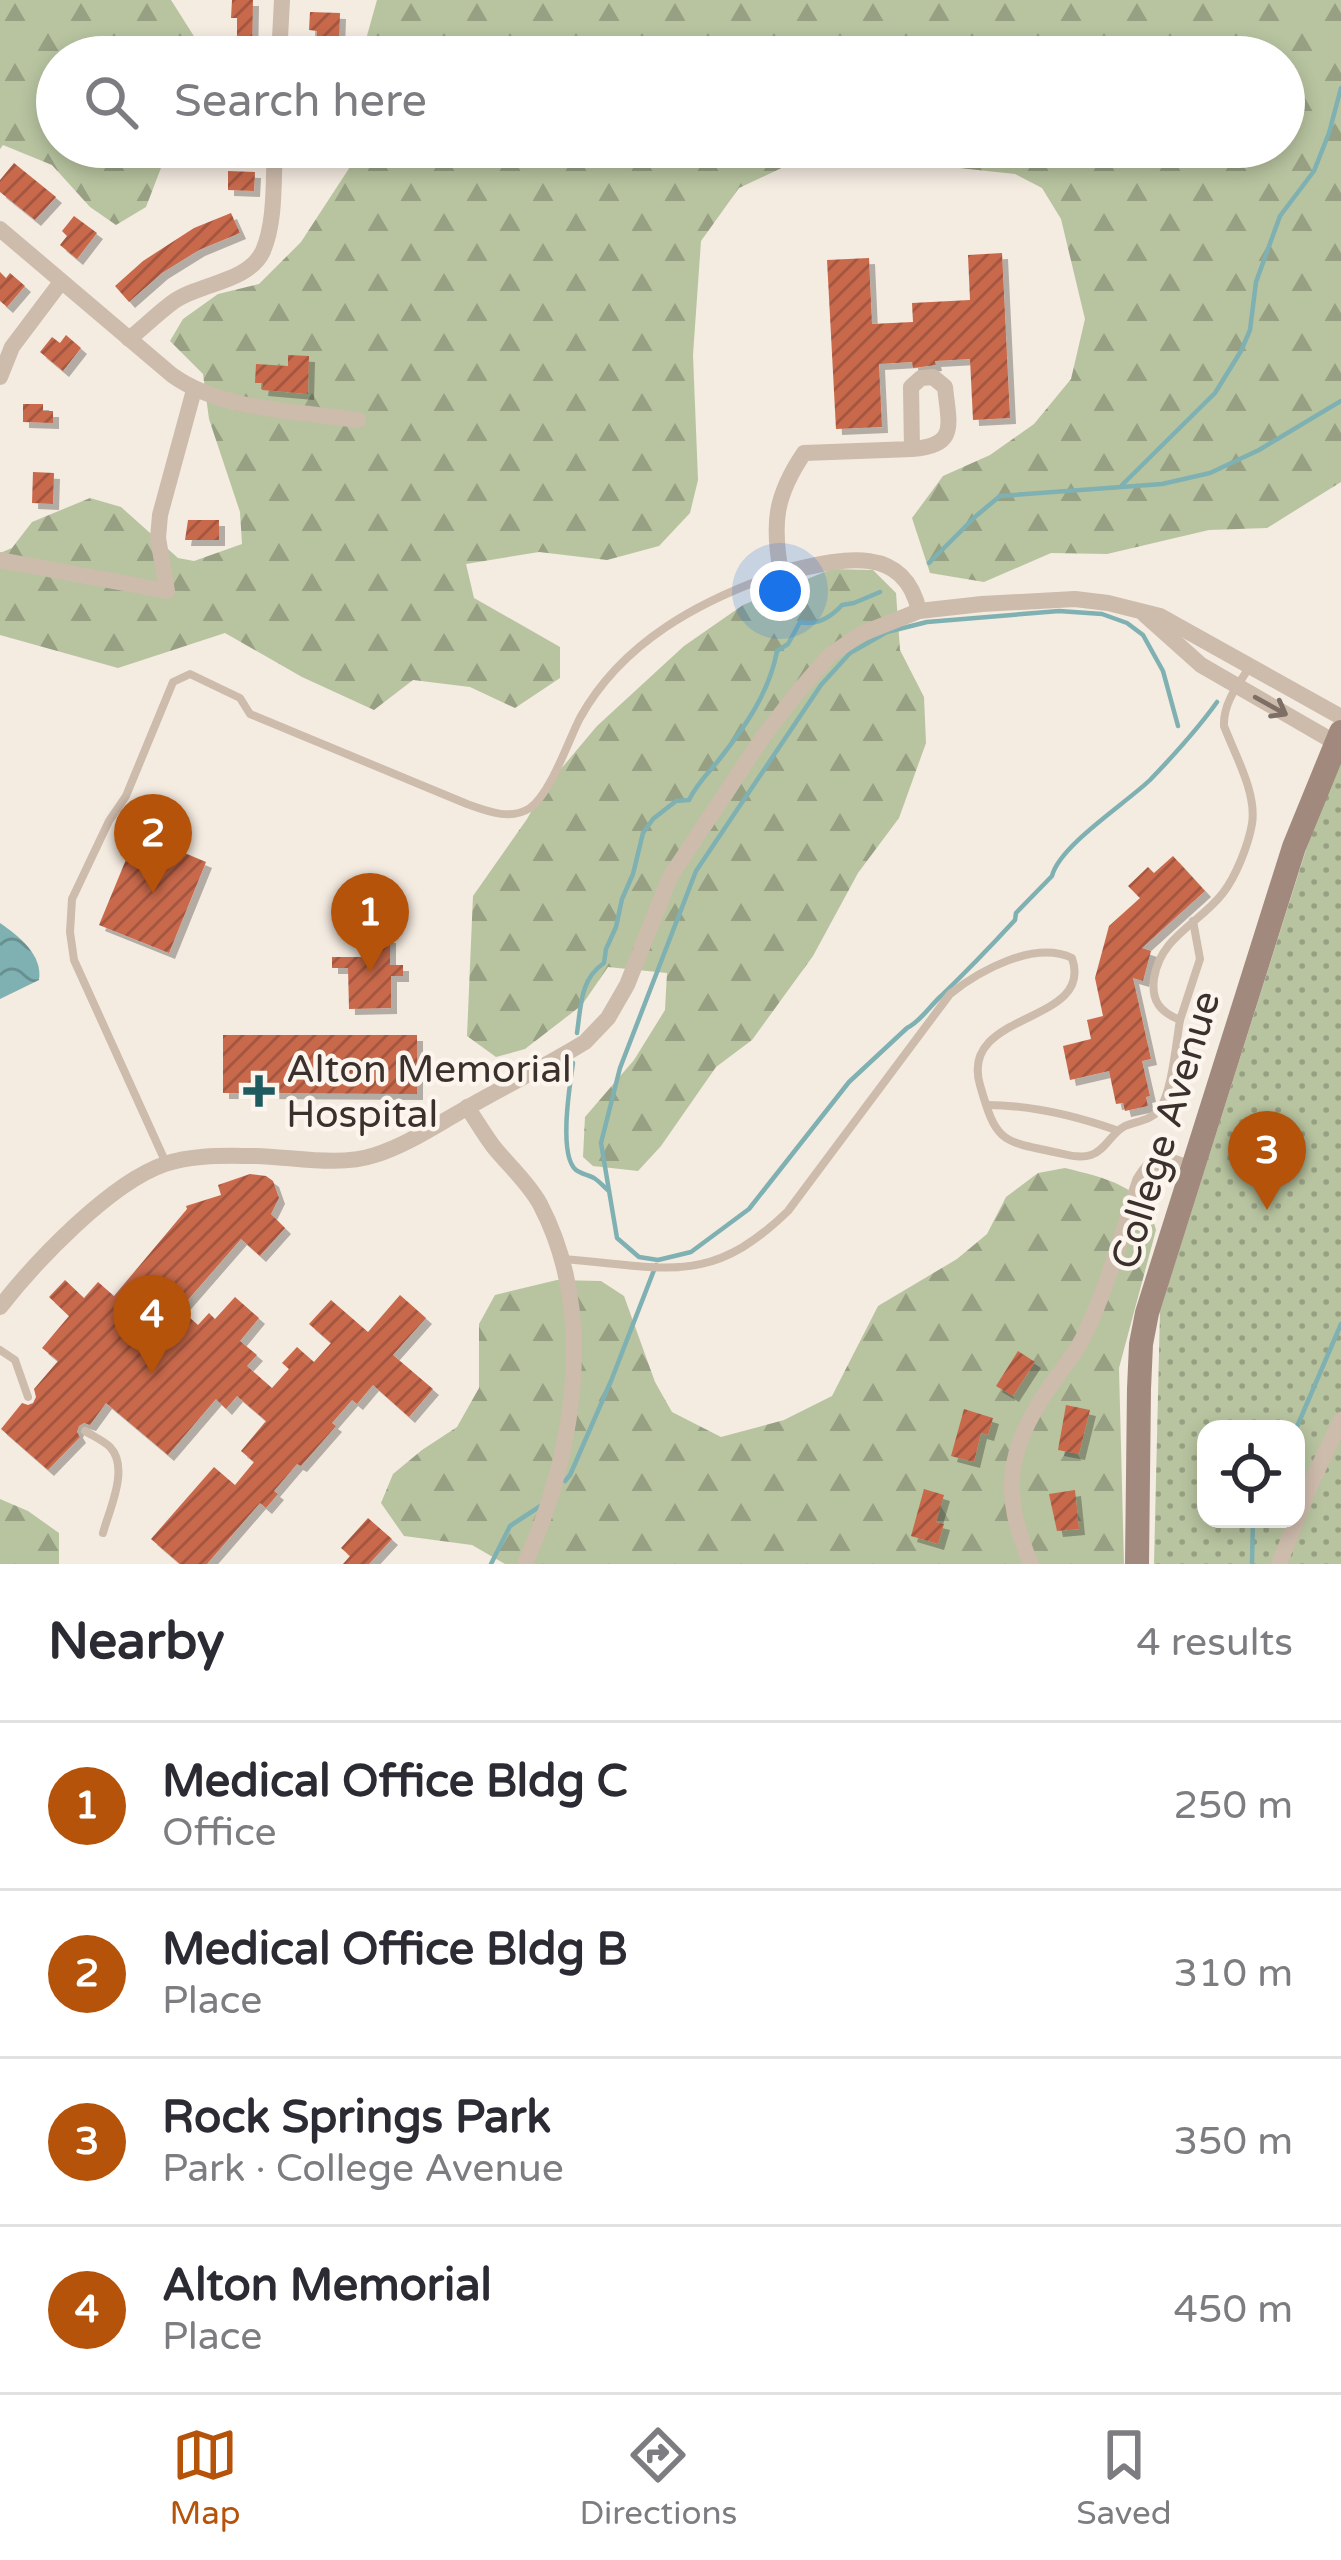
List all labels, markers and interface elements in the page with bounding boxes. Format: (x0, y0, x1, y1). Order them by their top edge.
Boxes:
search box (36, 36, 1305, 168)
icon: search (78, 69, 144, 135)
text: Search here (174, 75, 427, 129)
your location (750, 561, 810, 621)
one-way arrow (1253, 695, 1288, 719)
pin: 2 (114, 794, 192, 893)
pin: 1 (331, 873, 409, 972)
street label: College Avenue (1101, 985, 1231, 1275)
place label: Alton Memorial Hospital (286, 1046, 572, 1138)
marker: Alton Memorial Hospital (243, 1075, 275, 1107)
pin: 3 (1228, 1111, 1306, 1210)
pin: 4 (113, 1275, 191, 1374)
map controls (1197, 1420, 1305, 1528)
button: locate (1197, 1420, 1305, 1528)
text: Nearby (48, 1611, 225, 1673)
text: 4 results (1136, 1619, 1293, 1666)
text: Medical Office Bldg C (162, 1755, 628, 1809)
text: 1 (75, 1782, 99, 1829)
text: 250 m (1174, 1782, 1293, 1829)
text: Office (162, 1809, 277, 1856)
text: Medical Office Bldg B (162, 1923, 628, 1977)
text: 2 (75, 1950, 99, 1997)
text: 310 m (1174, 1950, 1293, 1997)
text: Place (162, 1977, 262, 2024)
text: Rock Springs Park (162, 2091, 551, 2145)
text: 3 (75, 2118, 99, 2165)
text: 350 m (1174, 2118, 1293, 2165)
text: Park · College Avenue (162, 2145, 564, 2192)
text: Alton Memorial (162, 2259, 492, 2313)
text: 4 (75, 2286, 99, 2333)
text: 450 m (1174, 2286, 1293, 2333)
text: Place (162, 2313, 262, 2360)
tab: Map (169, 2422, 241, 2533)
tab: Directions (579, 2422, 737, 2533)
tab: Saved (1076, 2422, 1172, 2533)

